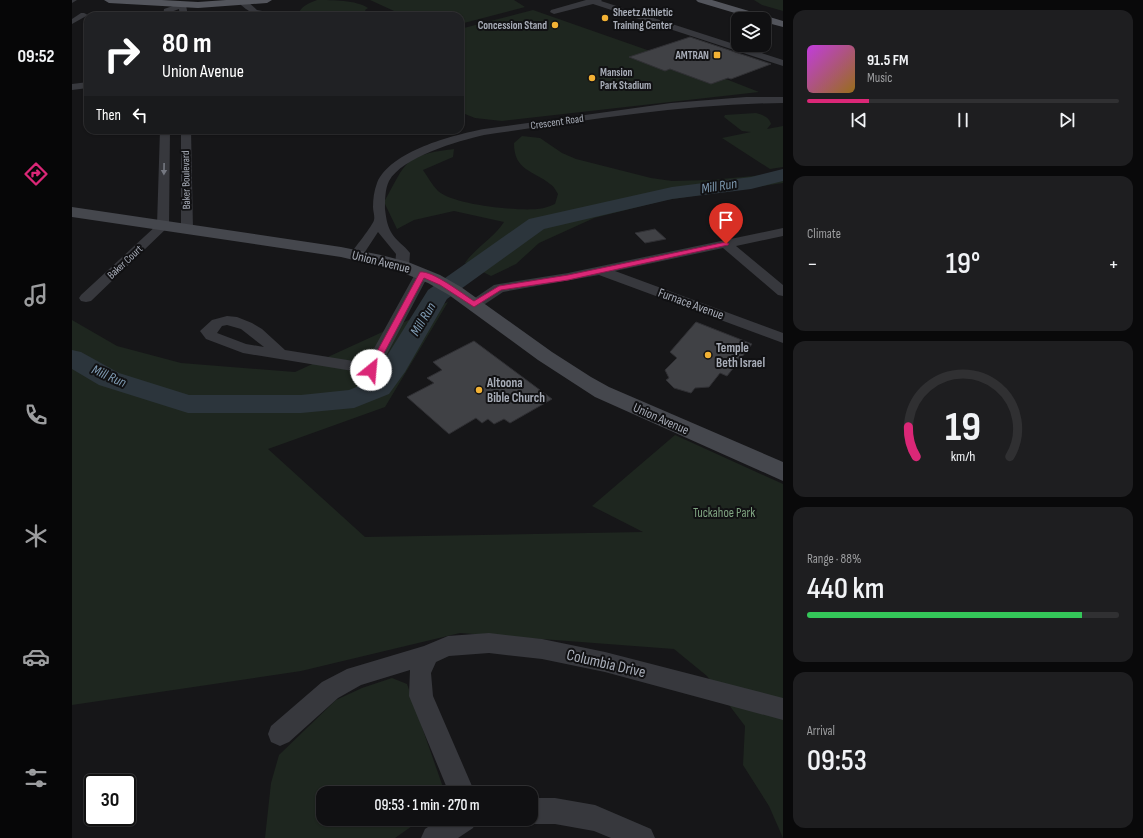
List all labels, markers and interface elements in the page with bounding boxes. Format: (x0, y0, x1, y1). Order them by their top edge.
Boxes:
place label: Sheetz Athletic Training Center (613, 6, 673, 32)
map controls (731, 12, 771, 52)
button: layers (731, 12, 771, 52)
marker: Sheetz Athletic Training Center (600, 13, 610, 23)
place label: Concession Stand (478, 19, 547, 32)
marker: Concession Stand (550, 20, 560, 30)
text: 80 m (162, 27, 211, 60)
icon: right (96, 28, 148, 80)
text: 09:52 (18, 46, 54, 67)
place label: AMTRAN (674, 49, 709, 62)
marker: AMTRAN (712, 50, 722, 60)
text: 91.5 FM (867, 51, 908, 70)
text: Union Avenue (162, 61, 244, 82)
place label: Mansion Park Stadium (600, 66, 651, 92)
text: Music (867, 70, 892, 86)
marker: Mansion Park Stadium (587, 73, 597, 83)
icon: left (129, 104, 151, 126)
text: Then (96, 106, 121, 125)
icon: previous (848, 109, 870, 131)
icon: pause (952, 109, 974, 131)
icon: next (1056, 109, 1078, 131)
street label: Crescent Road (530, 112, 585, 132)
street label: Baker Boulevard (179, 150, 193, 210)
icon: directions (22, 160, 50, 188)
one-way arrow (161, 163, 167, 176)
water label: Mill Run (700, 175, 738, 197)
pin (709, 203, 743, 244)
icon: arrive (715, 209, 737, 231)
text: Climate (807, 226, 841, 242)
street label: Baker Court (105, 242, 146, 282)
text: 19° (946, 246, 980, 282)
street label: Union Avenue (350, 247, 412, 277)
text: − (807, 251, 818, 278)
text: + (1108, 251, 1119, 278)
icon: music (22, 281, 50, 309)
street label: Furnace Avenue (656, 285, 726, 323)
water label: Mill Run (406, 299, 440, 339)
place label: Temple Beth Israel (716, 340, 765, 371)
position arrow (350, 349, 392, 391)
marker: Temple Beth Israel (703, 350, 713, 360)
water label: Mill Run (89, 361, 129, 391)
place label: Altoona Bible Church (486, 375, 545, 406)
marker: Altoona Bible Church (474, 385, 484, 395)
street label: Union Avenue (631, 400, 691, 438)
icon: phone (22, 401, 50, 429)
text: 19 (945, 403, 981, 452)
text: km/h (951, 448, 975, 465)
park label: Tuckahoe Park (693, 505, 755, 521)
icon: climate (22, 522, 50, 550)
text: Range · 88% (807, 551, 861, 567)
text: 440 km (807, 571, 884, 607)
icon: car (22, 643, 50, 671)
street label: Columbia Drive (565, 646, 647, 682)
text: Arrival (807, 723, 835, 739)
text: 09:53 (807, 743, 867, 779)
icon: filters (22, 764, 50, 792)
speed limit sign: 30 (84, 774, 136, 826)
text: 09:53 · 1 min · 270 m (374, 796, 480, 815)

